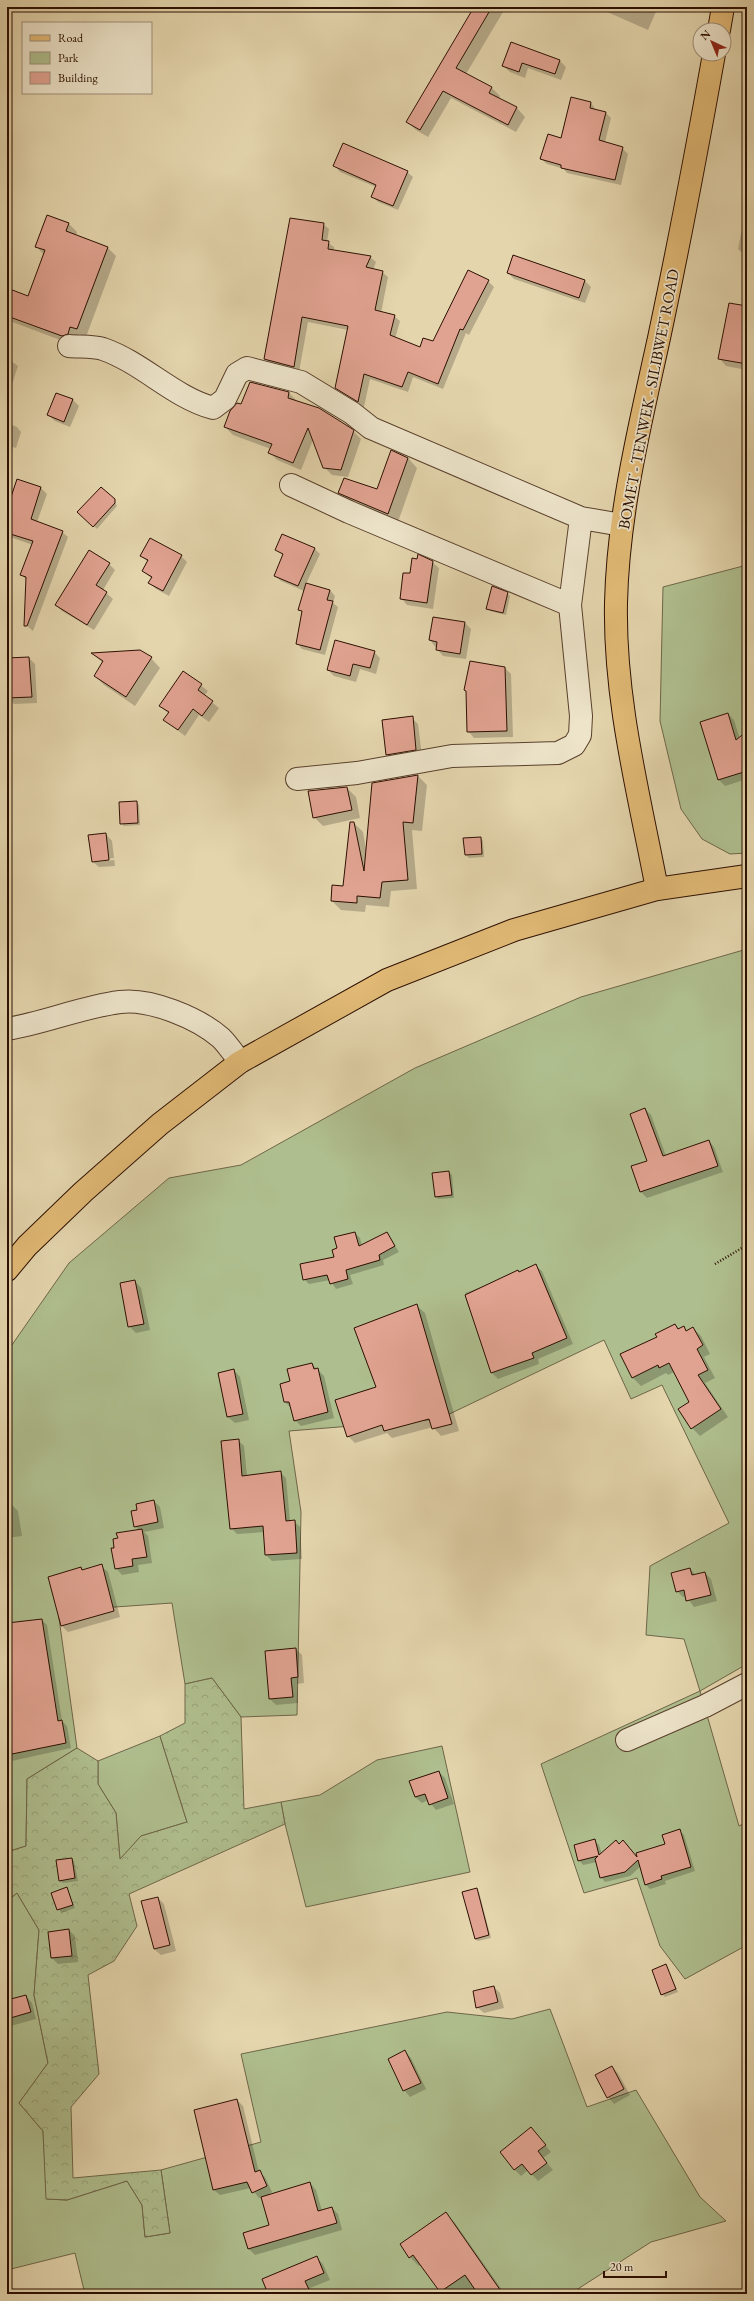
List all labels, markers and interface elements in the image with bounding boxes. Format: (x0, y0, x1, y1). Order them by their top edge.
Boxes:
legend (22, 22, 152, 94)
north arrow (692, 22, 732, 62)
text: N (697, 27, 713, 43)
text: Road (58, 30, 84, 46)
text: Park (58, 50, 79, 66)
text: Building (58, 70, 99, 86)
street label: BOMET - TENWEK - SILIBWET ROAD (613, 267, 684, 531)
scale bar (604, 2253, 666, 2279)
text: 20 m (610, 2259, 634, 2275)

